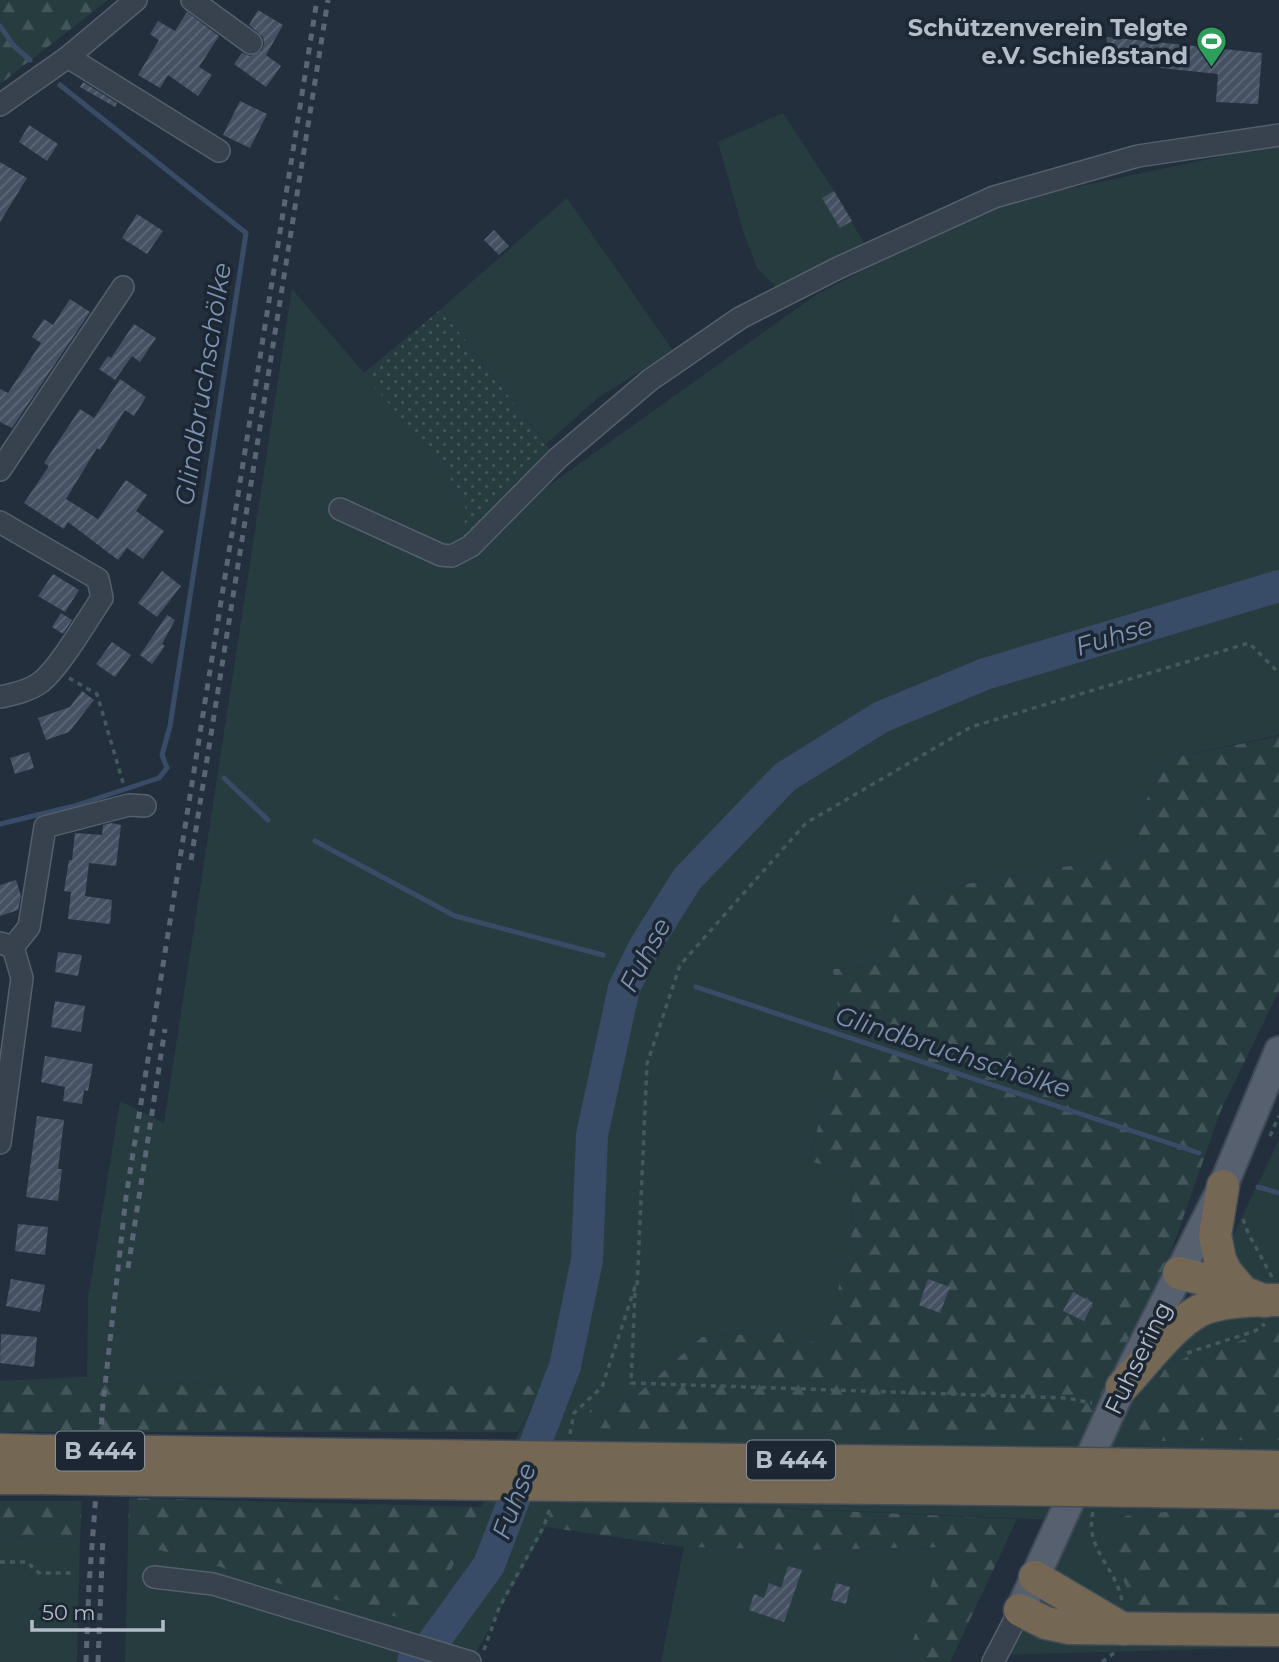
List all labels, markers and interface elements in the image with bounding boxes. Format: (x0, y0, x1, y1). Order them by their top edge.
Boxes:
place label: Schützenverein Telgte e.V. Schießstand (908, 13, 1188, 70)
sports icon: Schützenverein Telgte e.V. Schießstand (1194, 24, 1228, 68)
water label: Glindbruchschölke (168, 260, 238, 508)
water label: Fuhse (1071, 609, 1157, 663)
water label: Fuhse (612, 912, 678, 998)
water label: Glindbruchschölke (831, 999, 1075, 1105)
street label: Fuhsering (1098, 1297, 1178, 1419)
road number: B 444 (56, 1432, 144, 1470)
road number: B 444 (747, 1441, 835, 1480)
water label: Fuhse (485, 1458, 543, 1544)
scale bar (32, 1588, 163, 1632)
text: 50 m (42, 1600, 96, 1625)

